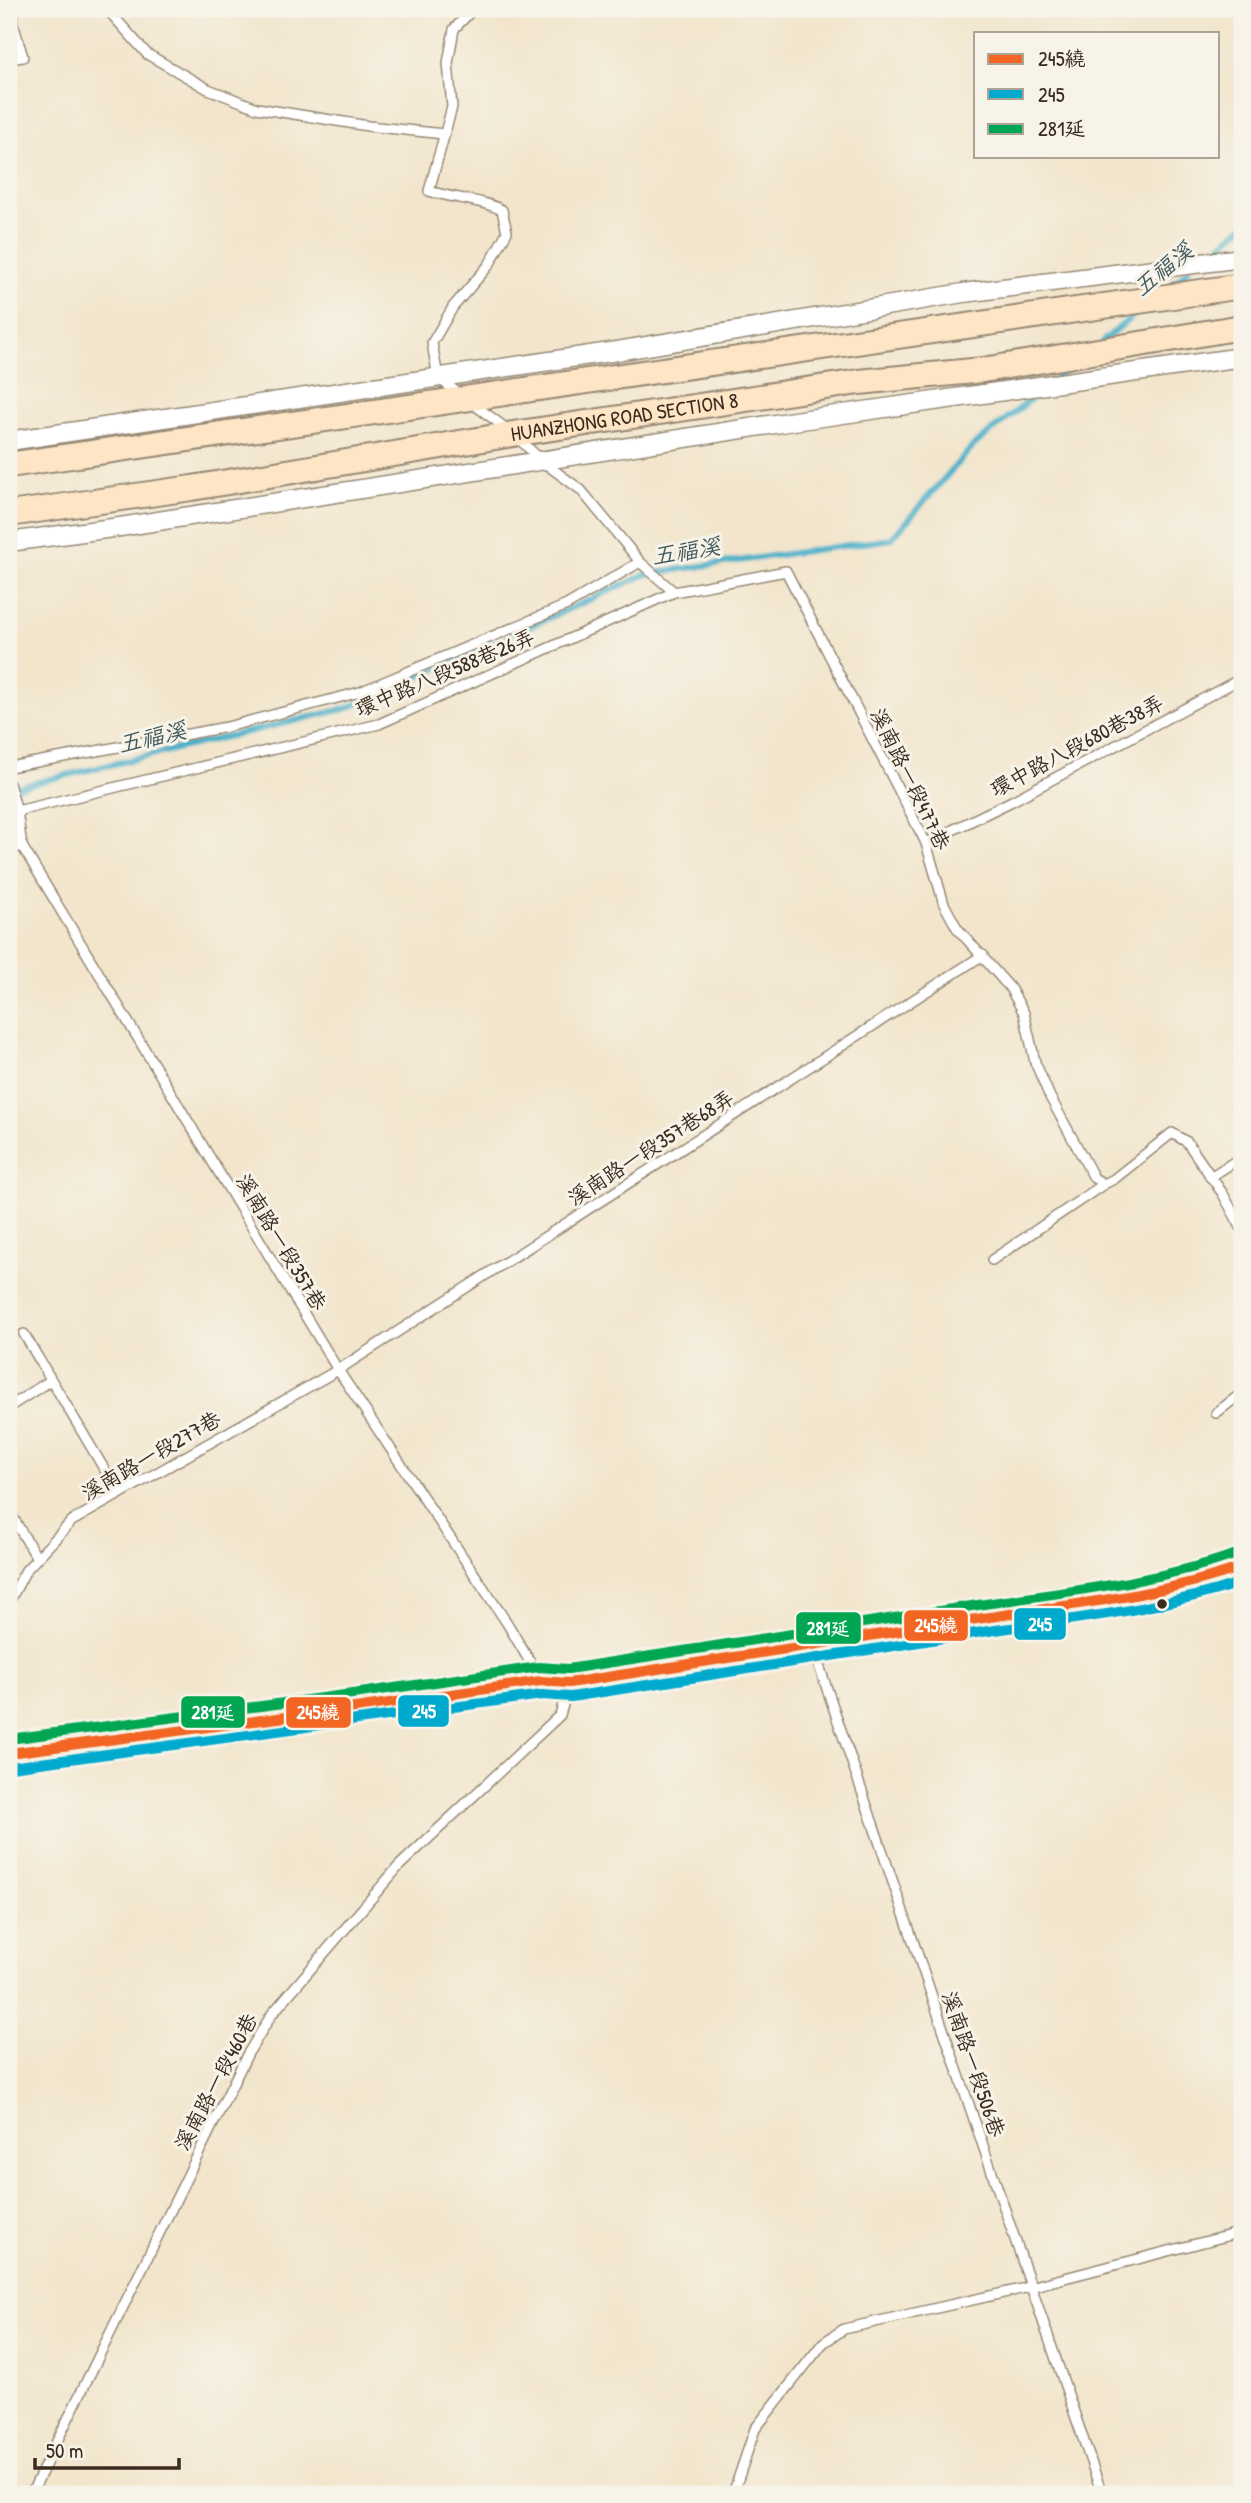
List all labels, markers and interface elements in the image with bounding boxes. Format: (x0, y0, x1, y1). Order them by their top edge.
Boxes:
legend (974, 32, 1220, 158)
text: 245繞 (1038, 44, 1086, 73)
text: 245 (1038, 80, 1065, 109)
text: 281延 (1038, 114, 1086, 143)
water label: 五福溪 (1126, 234, 1201, 302)
street label: HUANZHONG ROAD SECTION 8 (509, 385, 740, 448)
water label: 五福溪 (649, 529, 724, 571)
street label: 環中路八段588巷26弄 (351, 622, 539, 723)
street label: 環中路八段680巷38弄 (985, 688, 1169, 804)
street label: 溪南路一段477巷 (864, 703, 957, 855)
water label: 五福溪 (115, 713, 191, 759)
street label: 溪南路一段357巷68弄 (562, 1083, 740, 1212)
street label: 溪南路一段357巷 (229, 1168, 334, 1316)
street label: 溪南路一段277巷 (76, 1404, 226, 1507)
unlabelled marker (1155, 1597, 1169, 1611)
line badge: 245 (1013, 1607, 1067, 1641)
line badge: 245繞 (903, 1609, 969, 1642)
line badge: 281延 (795, 1611, 862, 1645)
text: 245 (1028, 1611, 1053, 1637)
text: 245繞 (914, 1612, 958, 1638)
text: 281延 (806, 1615, 850, 1641)
line badge: 245 (397, 1694, 450, 1728)
line badge: 281延 (180, 1695, 246, 1729)
line badge: 245繞 (285, 1696, 352, 1729)
text: 245 (412, 1698, 437, 1724)
text: 281延 (191, 1699, 235, 1725)
text: 245繞 (296, 1699, 340, 1725)
street label: 溪南路一段506巷 (935, 1987, 1012, 2141)
street label: 溪南路一段460巷 (167, 2008, 264, 2156)
scale bar (35, 2426, 178, 2470)
text: 50 m (46, 2436, 83, 2465)

